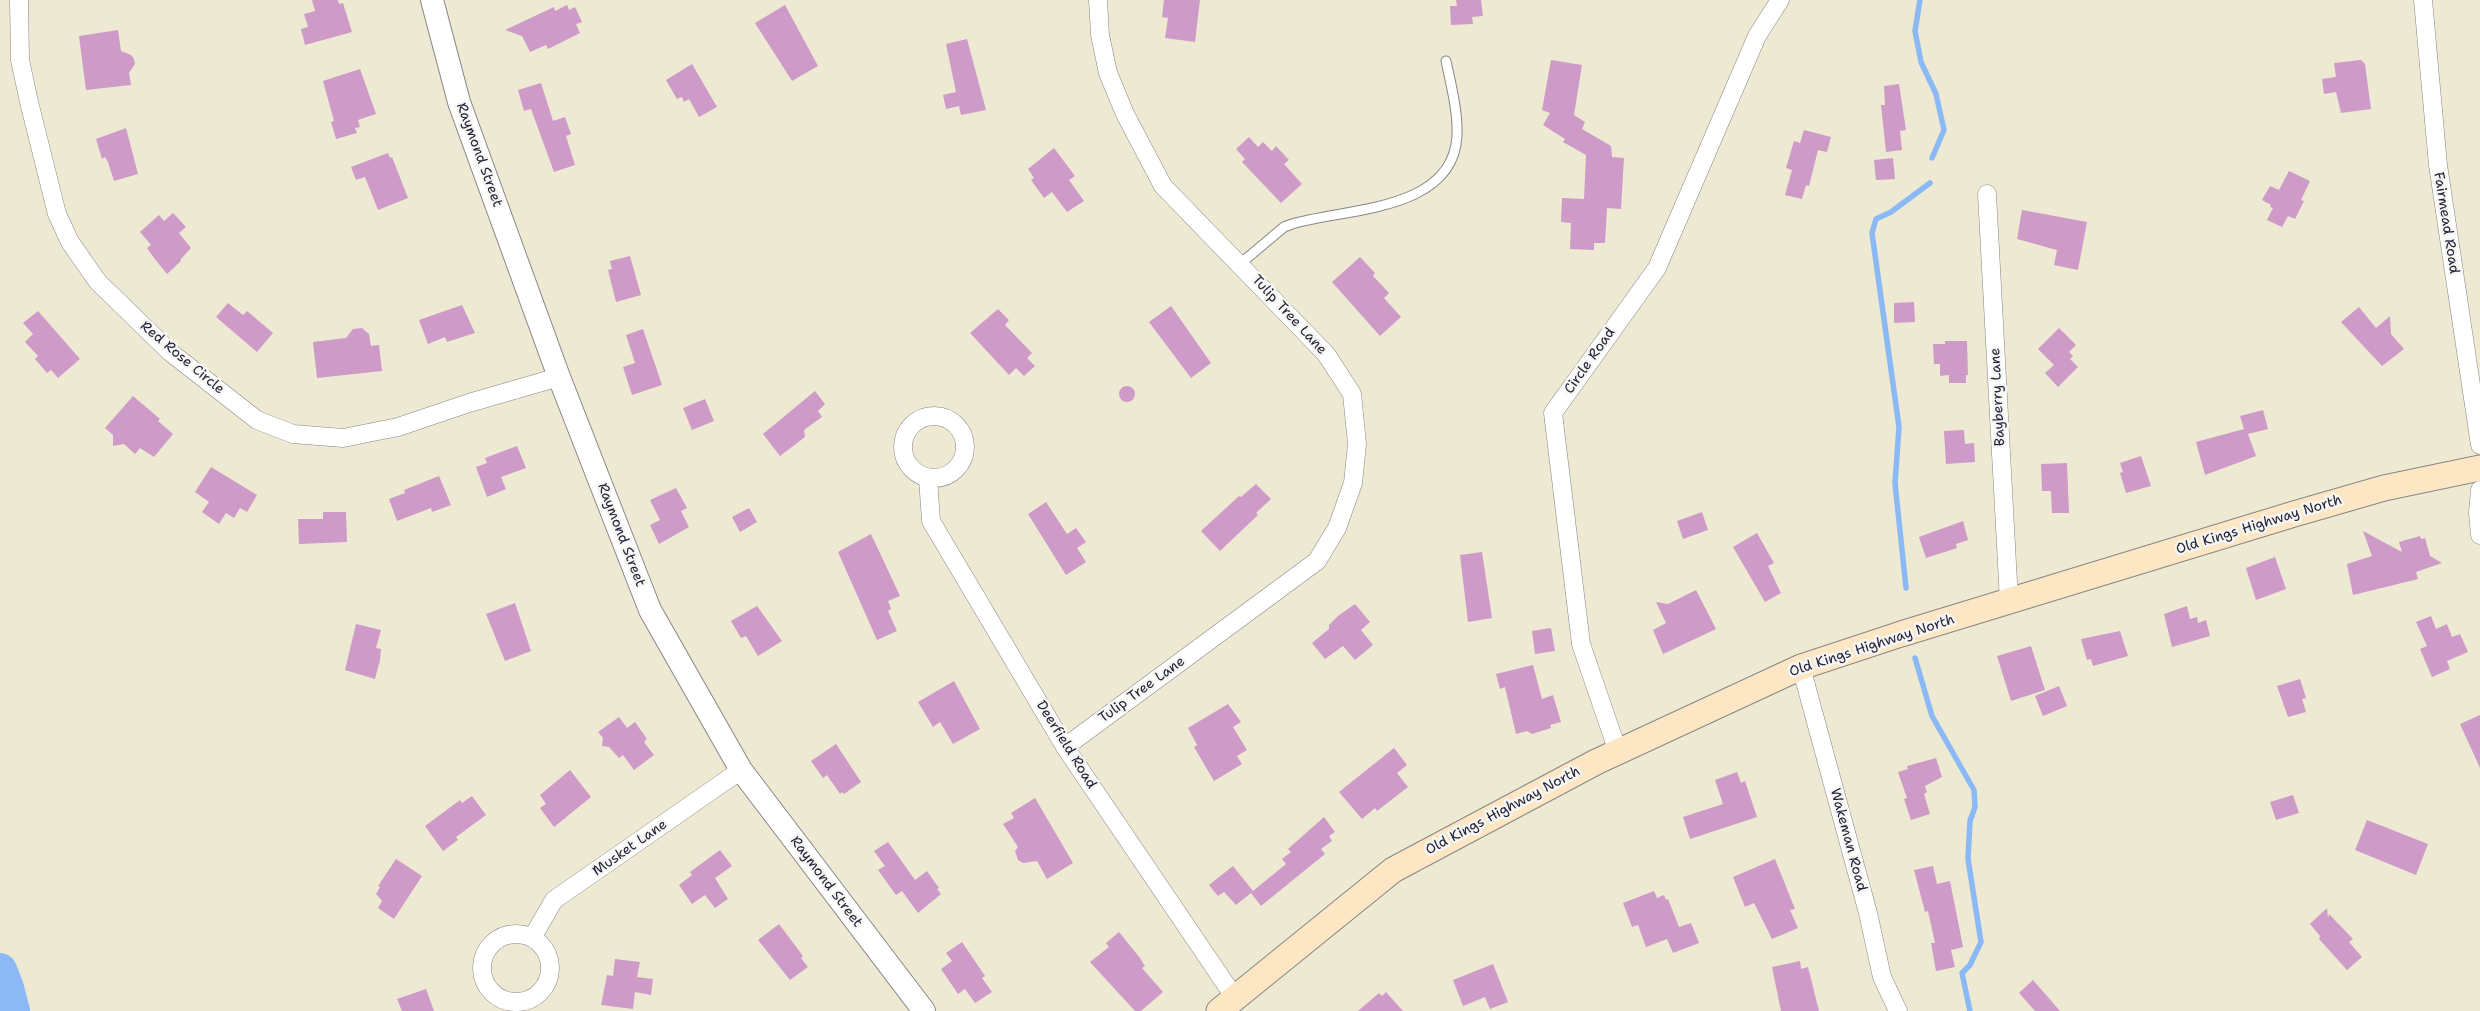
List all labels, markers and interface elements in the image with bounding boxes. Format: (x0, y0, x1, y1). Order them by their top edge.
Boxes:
street label: Raymond Street (452, 101, 506, 209)
street label: Fairmead Road (2430, 171, 2462, 275)
street label: Tulip Tree Lane (1248, 272, 1330, 358)
street label: Red Rose Circle (137, 318, 227, 398)
street label: Circle Road (1561, 325, 1619, 397)
street label: Bayberry Lane (1987, 347, 2009, 447)
street label: Raymond Street (594, 481, 648, 589)
street label: Old Kings Highway North (2174, 492, 2344, 558)
street label: Old Kings Highway North (1787, 611, 1957, 681)
street label: Tulip Tree Lane (1096, 653, 1188, 727)
street label: Deerfield Road (1032, 698, 1100, 792)
street label: Old Kings Highway North (1423, 763, 1583, 859)
street label: Wakeman Road (1826, 787, 1870, 893)
street label: Musket Lane (590, 816, 670, 880)
street label: Raymond Street (786, 833, 866, 931)

